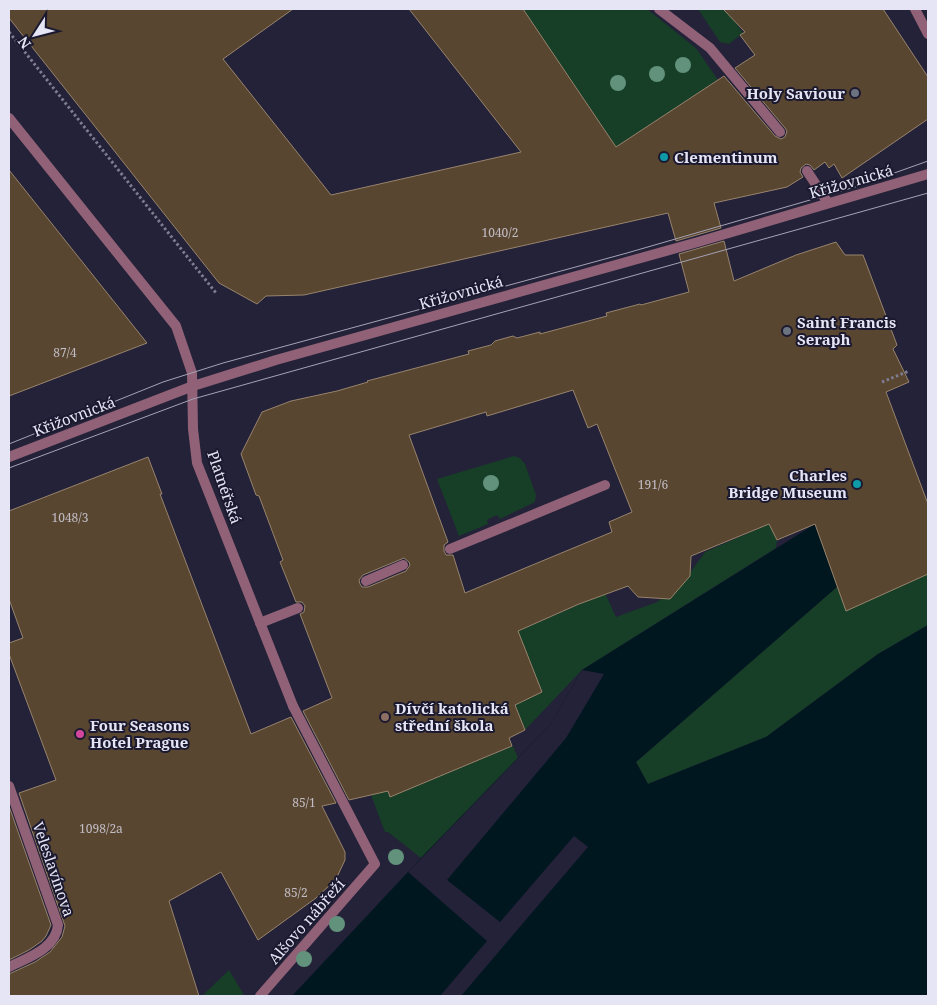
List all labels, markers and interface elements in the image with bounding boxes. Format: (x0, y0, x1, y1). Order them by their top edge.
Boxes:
north arrow (10, 10, 60, 60)
text: N (13, 33, 35, 53)
place label: Holy Saviour (747, 83, 845, 103)
marker: Holy Saviour (849, 87, 861, 99)
place label: Clementinum (674, 147, 778, 167)
marker: Clementinum (658, 151, 670, 163)
street label: Křižovnická (807, 159, 895, 203)
house number: 1040/2 (482, 224, 519, 241)
street label: Křižovnická (417, 270, 505, 314)
place label: Saint Francis Seraph (797, 312, 896, 349)
marker: Saint Francis Seraph (781, 325, 793, 337)
house number: 87/4 (53, 344, 77, 361)
street label: Křižovnická (30, 391, 118, 441)
street label: Platnéřská (203, 448, 247, 526)
place label: Charles Bridge Museum (728, 465, 847, 502)
house number: 191/6 (638, 476, 668, 493)
marker: Charles Bridge Museum (851, 478, 863, 490)
house number: 1048/3 (52, 509, 89, 526)
place label: Dívčí katolická střední škola (395, 698, 509, 735)
marker: Dívčí katolická střední škola (379, 711, 391, 723)
place label: Four Seasons Hotel Prague (90, 715, 190, 752)
marker: Four Seasons Hotel Prague (74, 728, 86, 740)
house number: 85/1 (292, 794, 316, 811)
street label: Veleslavínova (28, 819, 80, 919)
house number: 1098/2a (79, 820, 123, 837)
street label: Alšovo nábřeží (263, 874, 349, 968)
house number: 85/2 (284, 884, 308, 901)

